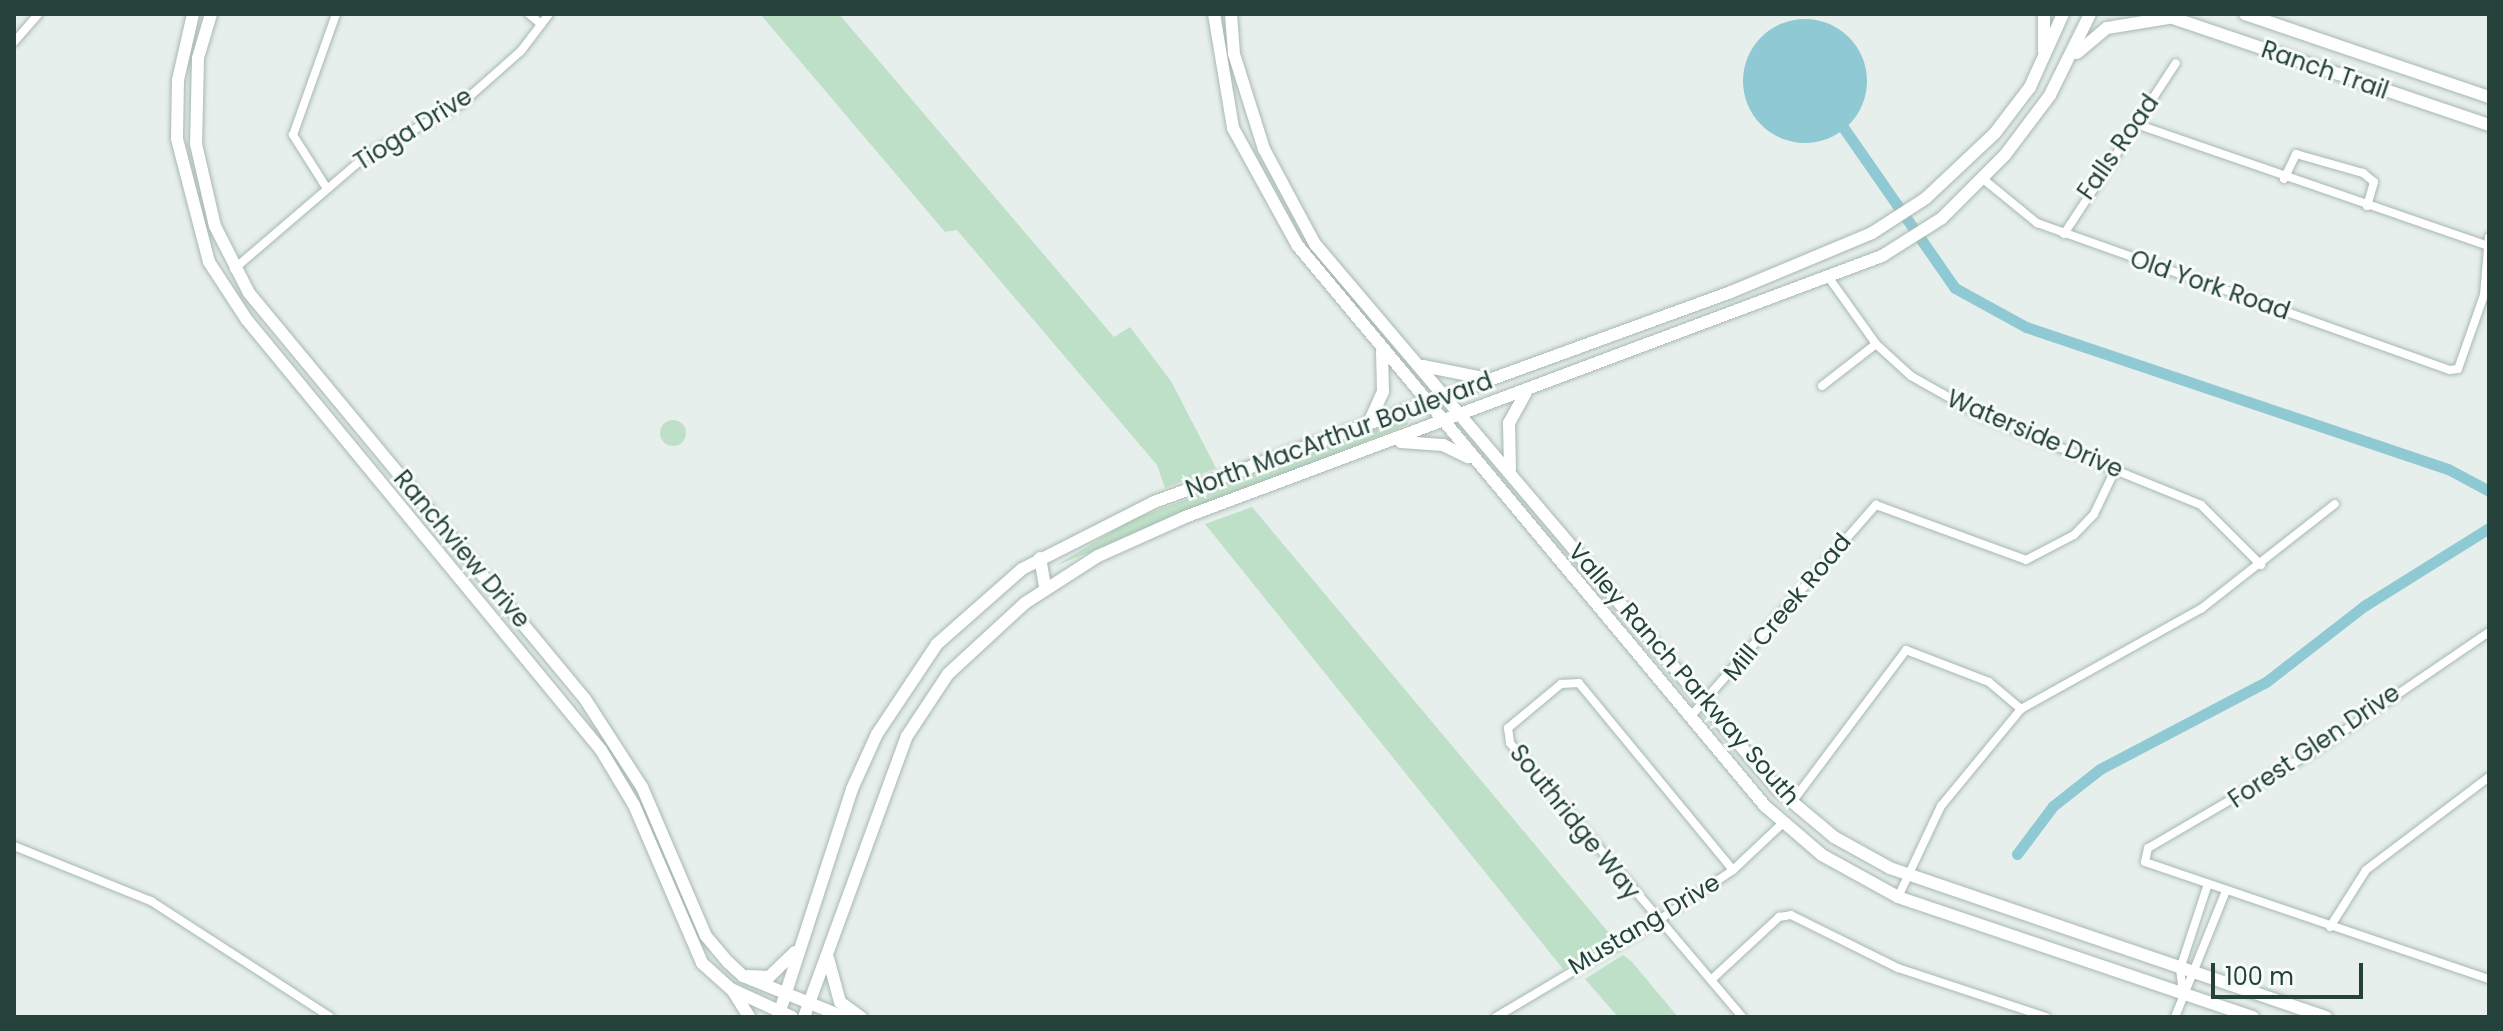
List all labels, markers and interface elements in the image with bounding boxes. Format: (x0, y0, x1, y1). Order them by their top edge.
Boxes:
street label: Ranch Trail (2258, 35, 2392, 105)
street label: Tioga Drive (349, 81, 477, 177)
street label: Falls Road (2071, 89, 2165, 205)
street label: Old York Road (2126, 244, 2294, 326)
street label: North MacArthur Boulevard (1182, 366, 1496, 504)
street label: Waterside Drive (1943, 384, 2127, 484)
street label: Ranchview Drive (388, 464, 536, 634)
street label: Mill Creek Road (1717, 528, 1857, 686)
street label: Valley Ranch Parkway South (1562, 537, 1806, 811)
street label: Forest Glen Drive (2223, 678, 2405, 814)
street label: Southridge Way (1504, 739, 1646, 905)
street label: Mustang Drive (1563, 867, 1725, 981)
scale bar (2215, 947, 2367, 997)
text: 100 m (2225, 960, 2294, 993)

